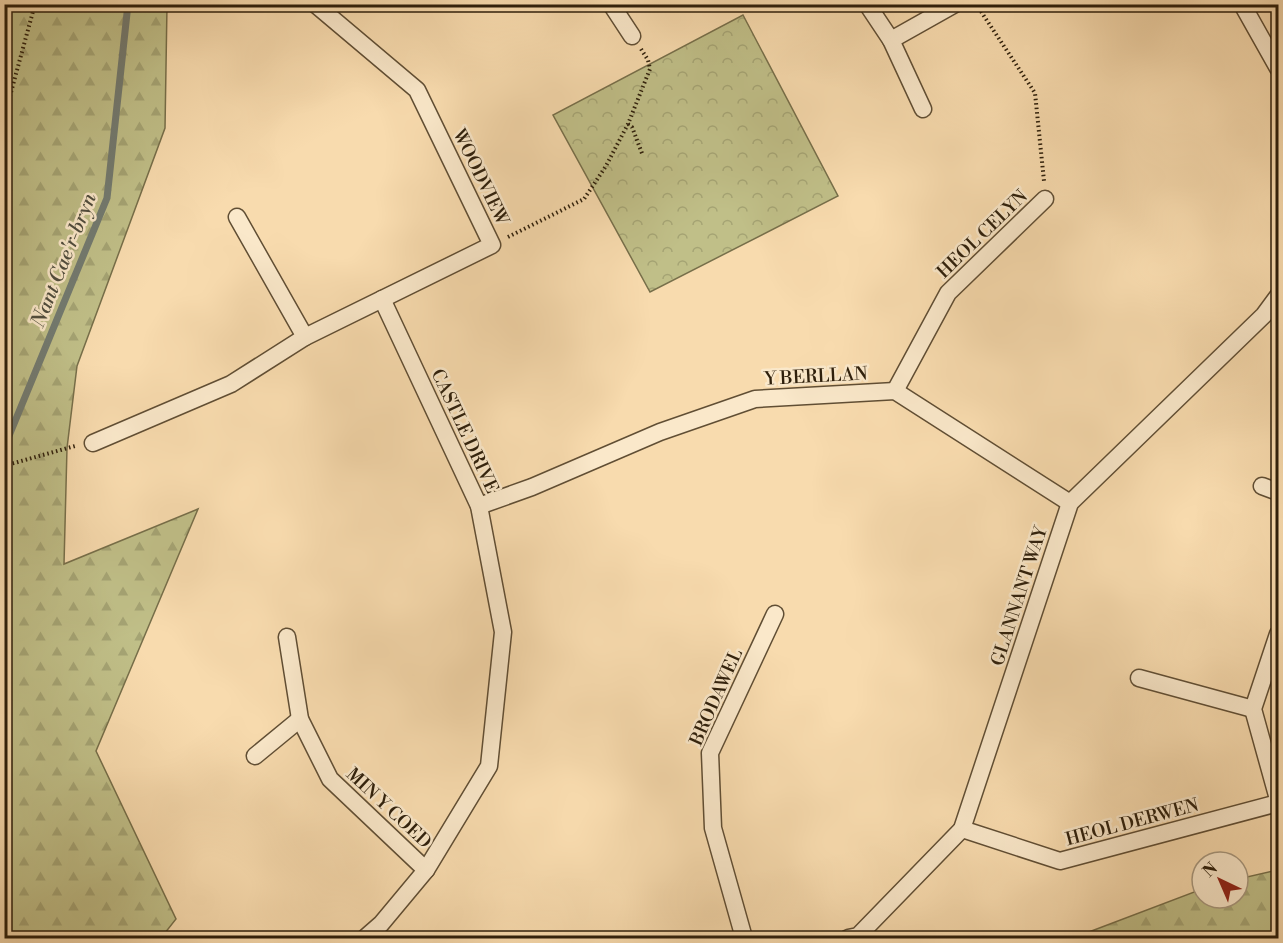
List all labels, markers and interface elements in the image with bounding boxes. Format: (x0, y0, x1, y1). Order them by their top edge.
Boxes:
street label: WOODVIEW (447, 124, 514, 230)
street label: HEOL CELYN (932, 185, 1033, 283)
water label: Nant Cae'r-bryn (26, 189, 103, 332)
street label: Y BERLLAN (763, 362, 869, 391)
street label: CASTLE DRIVE (426, 365, 503, 497)
street label: GLANNANT WAY (986, 522, 1053, 669)
street label: BRODAWEL (685, 645, 748, 750)
street label: MIN Y COED (341, 763, 436, 854)
street label: HEOL DERWEN (1063, 793, 1202, 851)
north arrow (1190, 850, 1250, 910)
text: N (1199, 858, 1222, 882)

